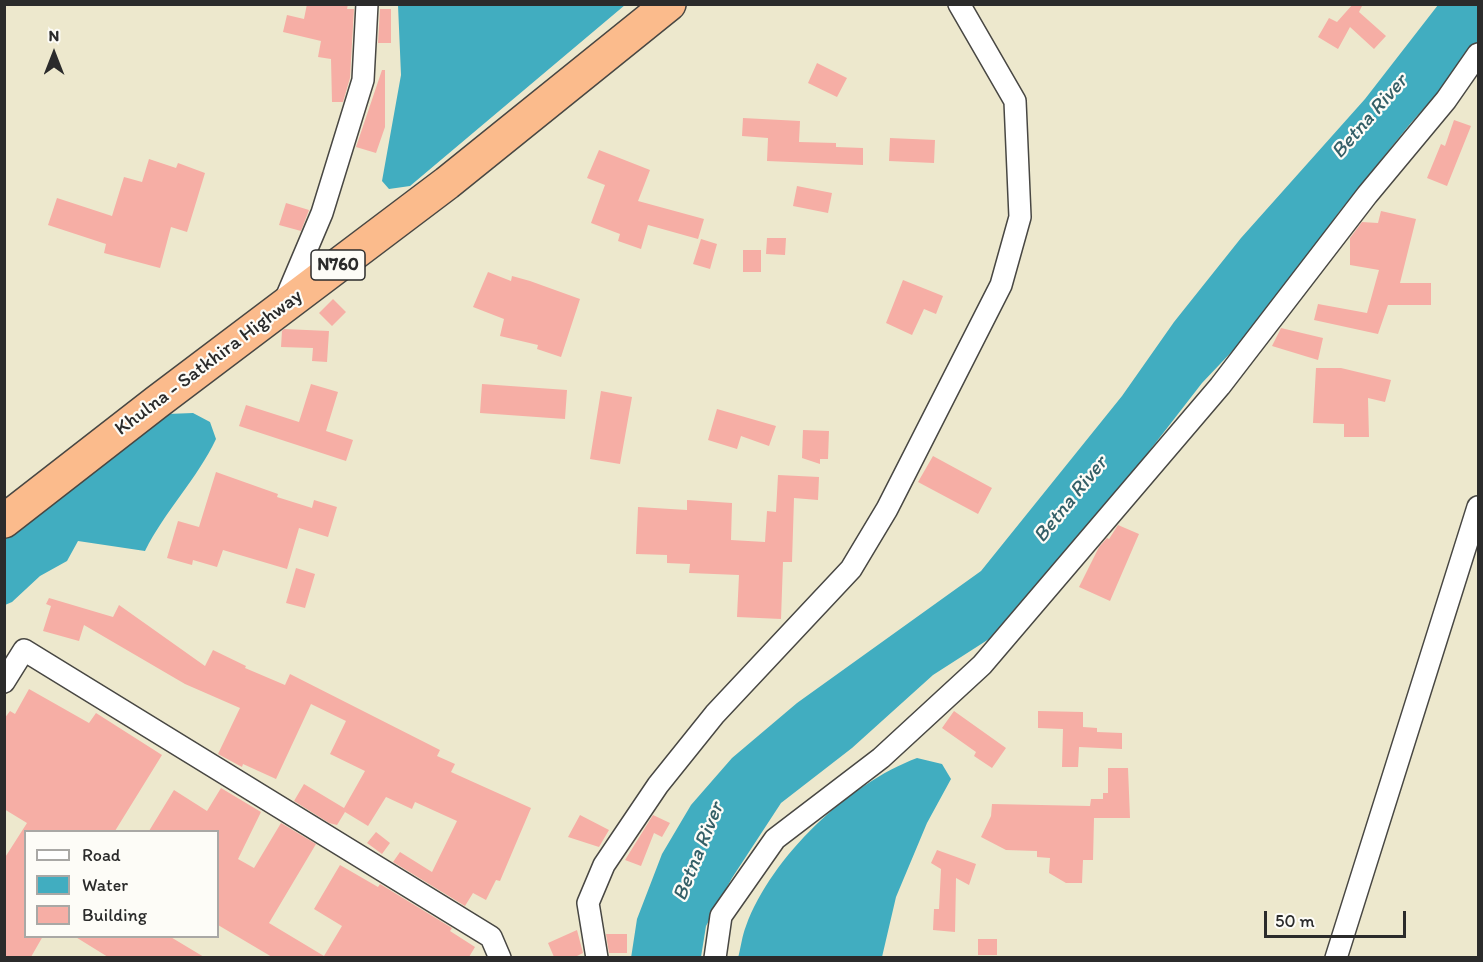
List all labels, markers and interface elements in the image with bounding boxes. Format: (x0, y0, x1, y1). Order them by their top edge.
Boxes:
north arrow (24, 24, 84, 84)
text: N (49, 26, 59, 45)
water label: Betna River (1327, 70, 1413, 164)
road number: N760 (311, 250, 365, 280)
street label: Khulna - Satkhira Highway (110, 285, 308, 441)
water label: Betna River (1029, 452, 1113, 548)
water label: Betna River (668, 799, 730, 905)
legend (24, 830, 219, 938)
text: Road (82, 844, 121, 866)
text: Water (82, 874, 128, 896)
scale bar (1267, 899, 1410, 937)
text: Building (82, 904, 147, 926)
text: 50 m (1275, 910, 1315, 932)

